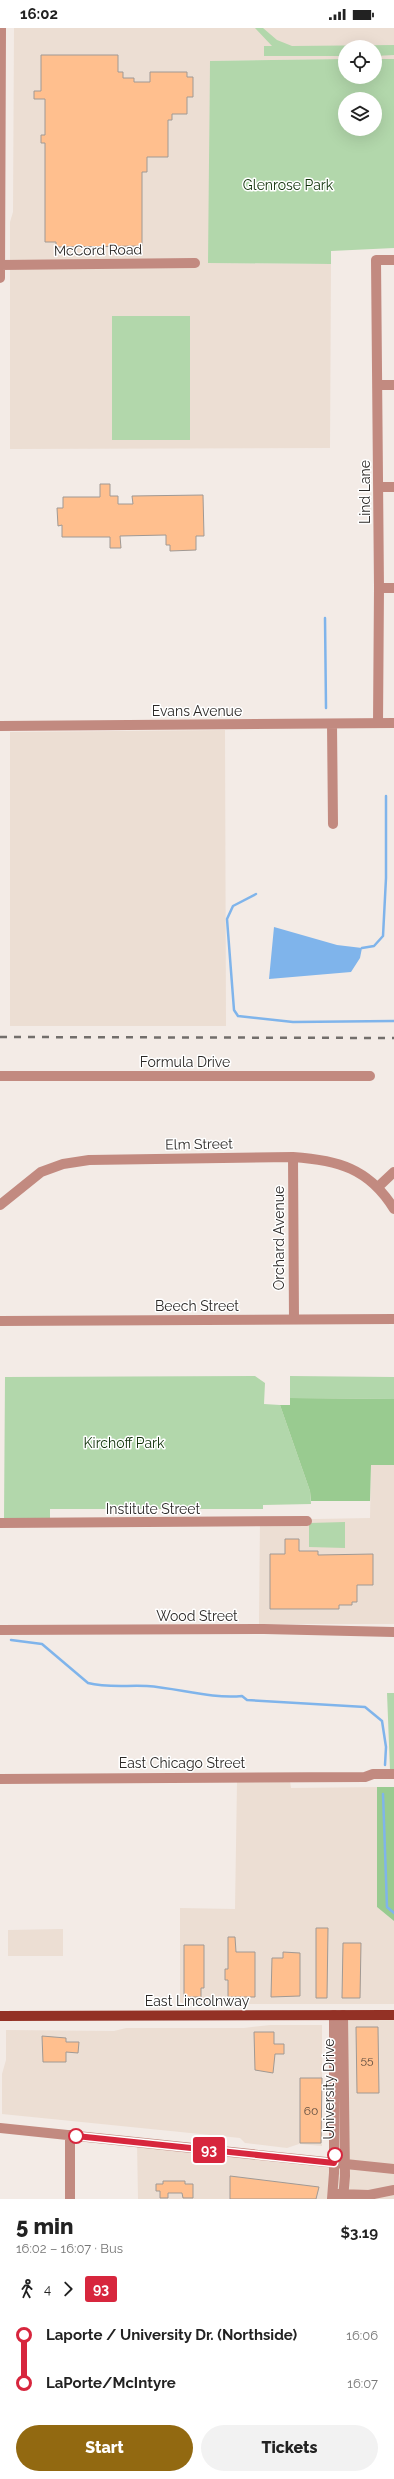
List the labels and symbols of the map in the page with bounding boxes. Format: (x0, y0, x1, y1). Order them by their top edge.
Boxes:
park label: Glenrose Park (243, 177, 334, 193)
street label: McCord Road (54, 241, 142, 259)
street label: Lind Lane (357, 460, 373, 524)
street label: Evans Avenue (152, 703, 242, 719)
street label: Formula Drive (140, 1054, 230, 1070)
street label: Elm Street (165, 1135, 233, 1153)
street label: Orchard Avenue (271, 1186, 287, 1290)
street label: Beech Street (155, 1298, 239, 1314)
park label: Kirchoff Park (84, 1435, 165, 1451)
street label: Institute Street (106, 1501, 200, 1517)
street label: Wood Street (156, 1608, 238, 1624)
street label: East Chicago Street (119, 1755, 246, 1771)
street label: East Lincolnway (145, 1993, 250, 2009)
street label: University Drive (321, 2039, 337, 2139)
house number: 55 (360, 2053, 374, 2067)
house number: 60 (304, 2104, 318, 2118)
unlabelled marker (68, 2128, 84, 2144)
line badge: 93 (191, 2137, 227, 2163)
unlabelled marker (327, 2147, 343, 2163)

